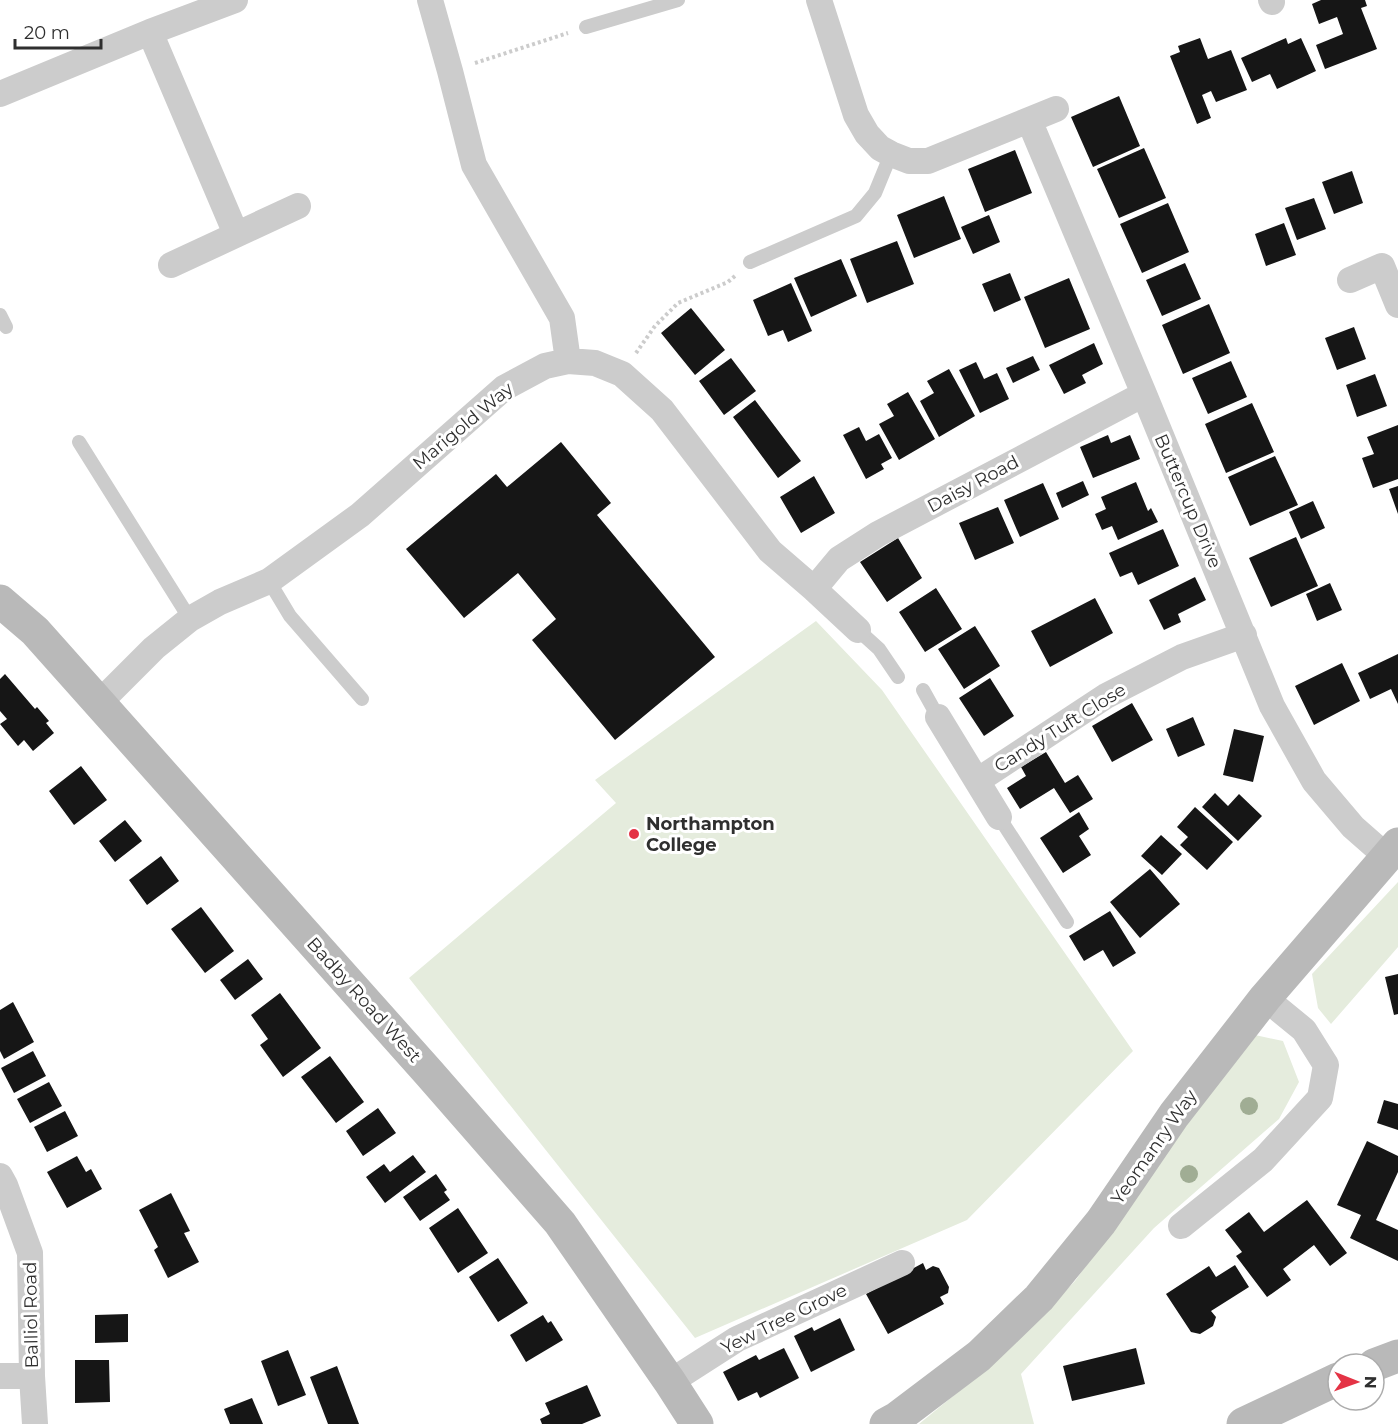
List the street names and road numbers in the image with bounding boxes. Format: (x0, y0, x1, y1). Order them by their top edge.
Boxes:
street label: Marigold Way (408, 378, 518, 474)
street label: Buttercup Drive (1150, 430, 1226, 572)
street label: Daisy Road (923, 451, 1023, 517)
street label: Candy Tuft Close (990, 679, 1130, 777)
street label: Badby Road West (302, 933, 426, 1067)
street label: Yeomanry Way (1106, 1085, 1202, 1209)
street label: Balliol Road (19, 1262, 43, 1368)
street label: Yew Tree Grove (717, 1279, 851, 1359)

